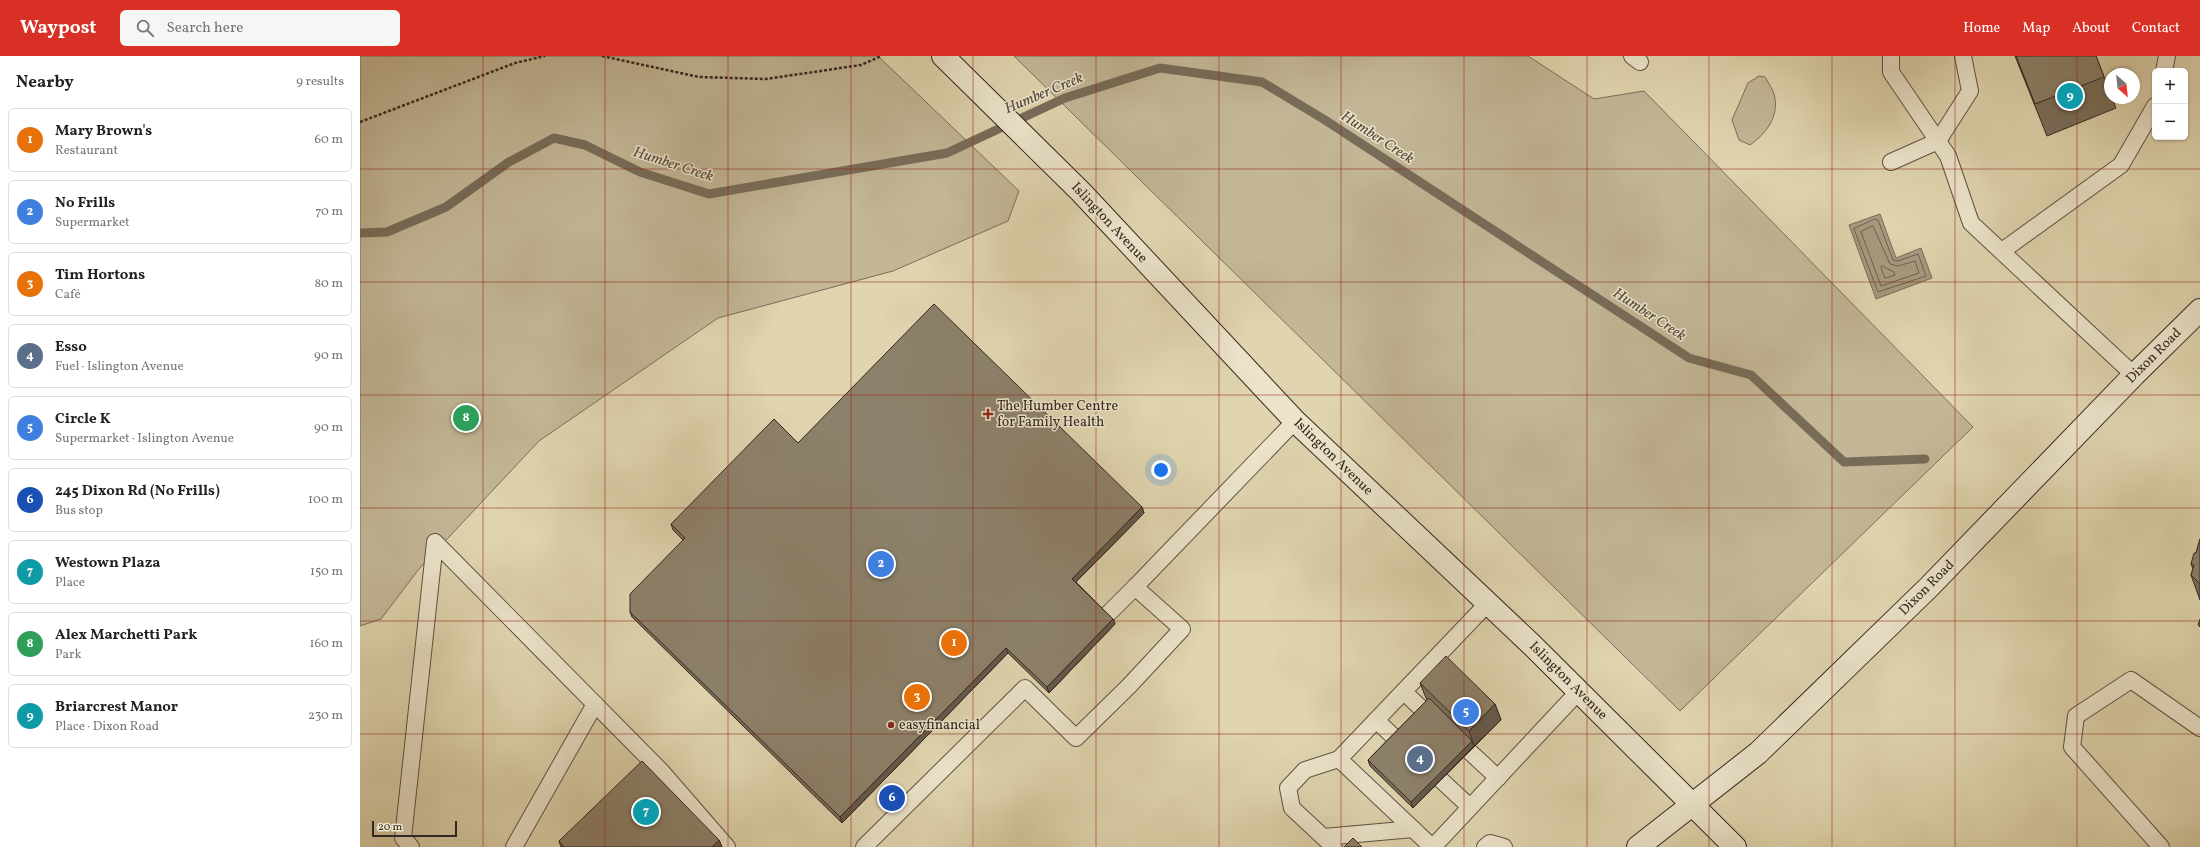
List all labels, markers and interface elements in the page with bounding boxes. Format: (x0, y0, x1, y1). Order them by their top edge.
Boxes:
search box (120, 10, 400, 46)
text: Waypost (20, 15, 96, 41)
icon: search (134, 17, 156, 39)
text: Search here (166, 18, 243, 39)
text: Home (1963, 19, 2000, 38)
text: Map (2022, 19, 2050, 38)
text: About (2072, 19, 2110, 38)
text: Contact (2132, 19, 2180, 38)
water label: Humber Creek (1001, 68, 1087, 120)
north arrow (2104, 68, 2140, 104)
map controls (2152, 68, 2188, 140)
button: + (2152, 68, 2188, 104)
text: Nearby (16, 71, 74, 94)
text: 9 results (296, 73, 344, 91)
pin: 9 (2057, 81, 2083, 111)
button: − (2152, 104, 2188, 140)
water label: Humber Creek (1336, 106, 1418, 170)
text: Mary Brown's (55, 121, 152, 142)
text: 1 (27, 131, 33, 149)
text: 60 m (315, 131, 343, 149)
text: Restaurant (55, 142, 118, 160)
water label: Humber Creek (630, 142, 716, 188)
street label: Islington Avenue (1067, 178, 1152, 268)
text: No Frills (55, 193, 115, 214)
text: 2 (27, 203, 33, 221)
text: 70 m (315, 203, 343, 221)
text: Supermarket (55, 214, 130, 232)
text: Tim Hortons (55, 265, 145, 286)
text: 3 (27, 275, 33, 293)
text: 80 m (314, 275, 343, 293)
water label: Humber Creek (1608, 283, 1690, 347)
text: Café (55, 286, 81, 304)
street label: Dixon Road (2122, 324, 2186, 388)
text: Esso (55, 337, 87, 358)
text: 4 (26, 347, 34, 365)
text: 90 m (314, 347, 343, 365)
text: Fuel · Islington Avenue (55, 358, 184, 376)
place label: The Humber Centre for Family Health (997, 397, 1118, 432)
pin: 8 (453, 403, 479, 433)
marker: The Humber Centre for Family Health (982, 408, 994, 420)
text: Circle K (55, 409, 111, 430)
street label: Islington Avenue (1289, 414, 1377, 500)
text: 5 (27, 419, 33, 437)
text: 90 m (314, 419, 343, 437)
text: Supermarket · Islington Avenue (55, 430, 234, 448)
your location (1151, 460, 1171, 480)
text: 245 Dixon Rd (No Frills) (55, 481, 220, 502)
text: 6 (26, 491, 34, 509)
text: 100 m (308, 491, 343, 509)
text: Bus stop (55, 502, 103, 520)
pin: 2 (868, 549, 894, 579)
text: Westown Plaza (55, 553, 161, 574)
street label: Dixon Road (1895, 556, 1959, 620)
text: 7 (27, 563, 33, 581)
text: 150 m (310, 563, 343, 581)
text: Place (55, 574, 85, 592)
text: Alex Marchetti Park (55, 625, 197, 646)
pin: 1 (941, 628, 967, 658)
text: 8 (26, 635, 34, 653)
text: 160 m (309, 635, 343, 653)
street label: Islington Avenue (1524, 637, 1612, 725)
text: Park (55, 646, 82, 664)
pin: 3 (904, 682, 930, 712)
text: Briarcrest Manor (55, 697, 178, 718)
pin: 5 (1453, 697, 1479, 727)
text: 9 (26, 707, 34, 725)
text: 230 m (308, 707, 343, 725)
place label: easyfinancial (899, 716, 980, 735)
text: Place · Dixon Road (55, 718, 159, 736)
marker: easyfinancial (886, 720, 896, 730)
pin: 4 (1407, 744, 1433, 774)
pin: 6 (879, 783, 905, 813)
pin: 7 (633, 797, 659, 827)
scale bar (372, 819, 457, 838)
text: 20 m (378, 820, 402, 835)

